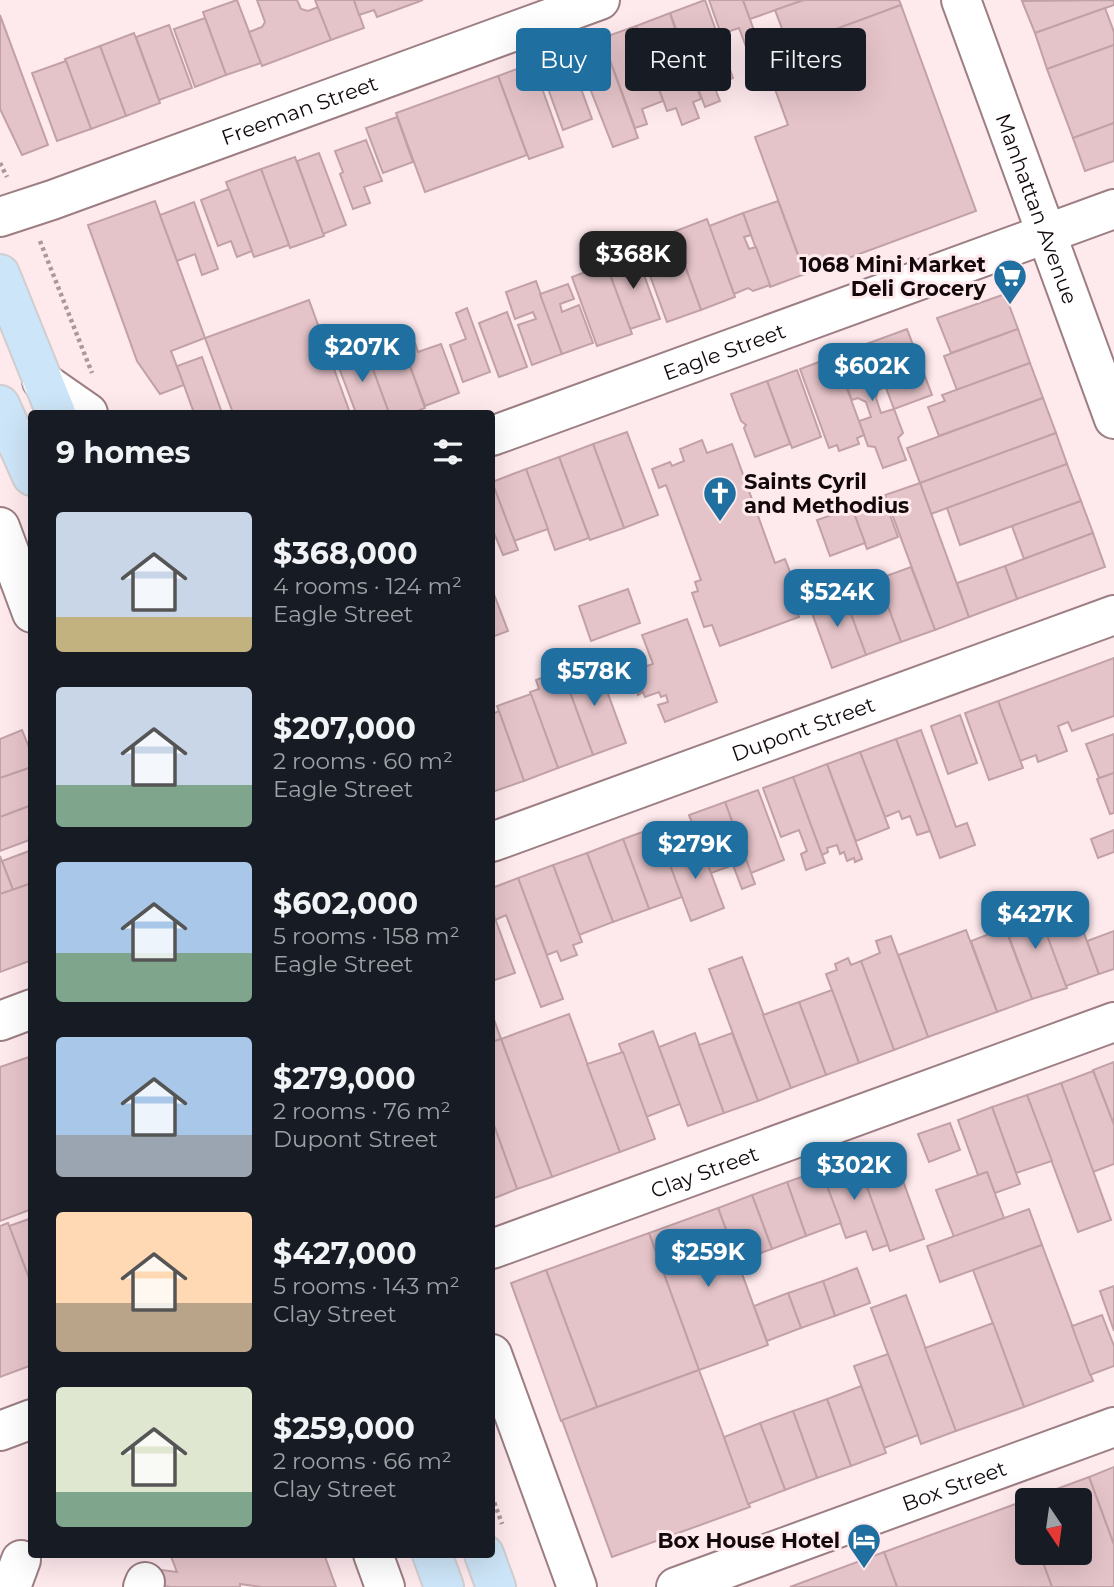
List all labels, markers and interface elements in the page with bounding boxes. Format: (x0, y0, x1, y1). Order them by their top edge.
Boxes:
chip: Buy (516, 28, 611, 91)
chip: Rent (625, 28, 731, 91)
chip: Filters (745, 28, 866, 91)
street label: Freeman Street (218, 70, 381, 150)
street label: Manhattan Avenue (991, 110, 1083, 307)
pin: $368K (584, 232, 682, 291)
text: $368K (595, 240, 671, 268)
place label: 1068 Mini Market Deli Grocery (800, 252, 986, 301)
supermarket icon: 1068 Mini Market Deli Grocery (991, 257, 1029, 306)
street label: Eagle Street (660, 318, 788, 385)
pin: $207K (313, 324, 411, 384)
text: $207K (324, 333, 400, 361)
pin: $602K (823, 344, 921, 403)
text: $602K (834, 352, 910, 380)
icon: filters (429, 433, 467, 471)
text: 9 homes (56, 434, 191, 471)
place label: Saints Cyril and Methodius (744, 469, 909, 518)
church icon: Saints Cyril and Methodius (701, 474, 739, 523)
text: $368,000 (273, 535, 418, 572)
icon: home (112, 540, 196, 624)
pin: $524K (788, 570, 886, 629)
text: 4 rooms · 124 m² (273, 572, 462, 600)
text: $524K (800, 578, 874, 606)
text: Eagle Street (273, 600, 413, 628)
pin: $578K (545, 648, 643, 708)
text: $578K (557, 657, 631, 685)
street label: Dupont Street (728, 691, 878, 766)
text: $207,000 (273, 710, 416, 747)
icon: home (112, 715, 196, 799)
text: 2 rooms · 60 m² (273, 747, 453, 775)
text: Eagle Street (273, 775, 413, 803)
pin: $279K (646, 822, 744, 881)
text: $279K (658, 830, 732, 858)
text: $602,000 (273, 885, 418, 922)
icon: home (112, 890, 196, 974)
pin: $427K (986, 892, 1084, 951)
text: $427K (997, 900, 1073, 928)
text: 5 rooms · 158 m² (273, 922, 460, 950)
text: Eagle Street (273, 950, 413, 978)
text: $279,000 (273, 1060, 416, 1097)
icon: home (112, 1065, 196, 1149)
text: 2 rooms · 76 m² (273, 1097, 451, 1125)
text: Dupont Street (273, 1125, 438, 1153)
street label: Clay Street (647, 1140, 762, 1203)
pin: $302K (805, 1142, 903, 1202)
text: $302K (817, 1151, 891, 1179)
pin: $259K (659, 1230, 757, 1289)
text: $427,000 (273, 1235, 417, 1272)
text: $259K (671, 1238, 745, 1266)
icon: home (112, 1240, 196, 1324)
text: 5 rooms · 143 m² (273, 1272, 460, 1300)
text: Clay Street (273, 1300, 397, 1328)
text: $259,000 (273, 1410, 415, 1447)
icon: home (112, 1415, 196, 1499)
text: 2 rooms · 66 m² (273, 1447, 452, 1475)
street label: Box Street (899, 1455, 1009, 1516)
text: Clay Street (273, 1475, 397, 1503)
north arrow (1015, 1488, 1092, 1564)
map controls (1015, 1488, 1092, 1565)
hotel icon: Box House Hotel (845, 1521, 883, 1570)
place label: Box House Hotel (657, 1528, 840, 1553)

